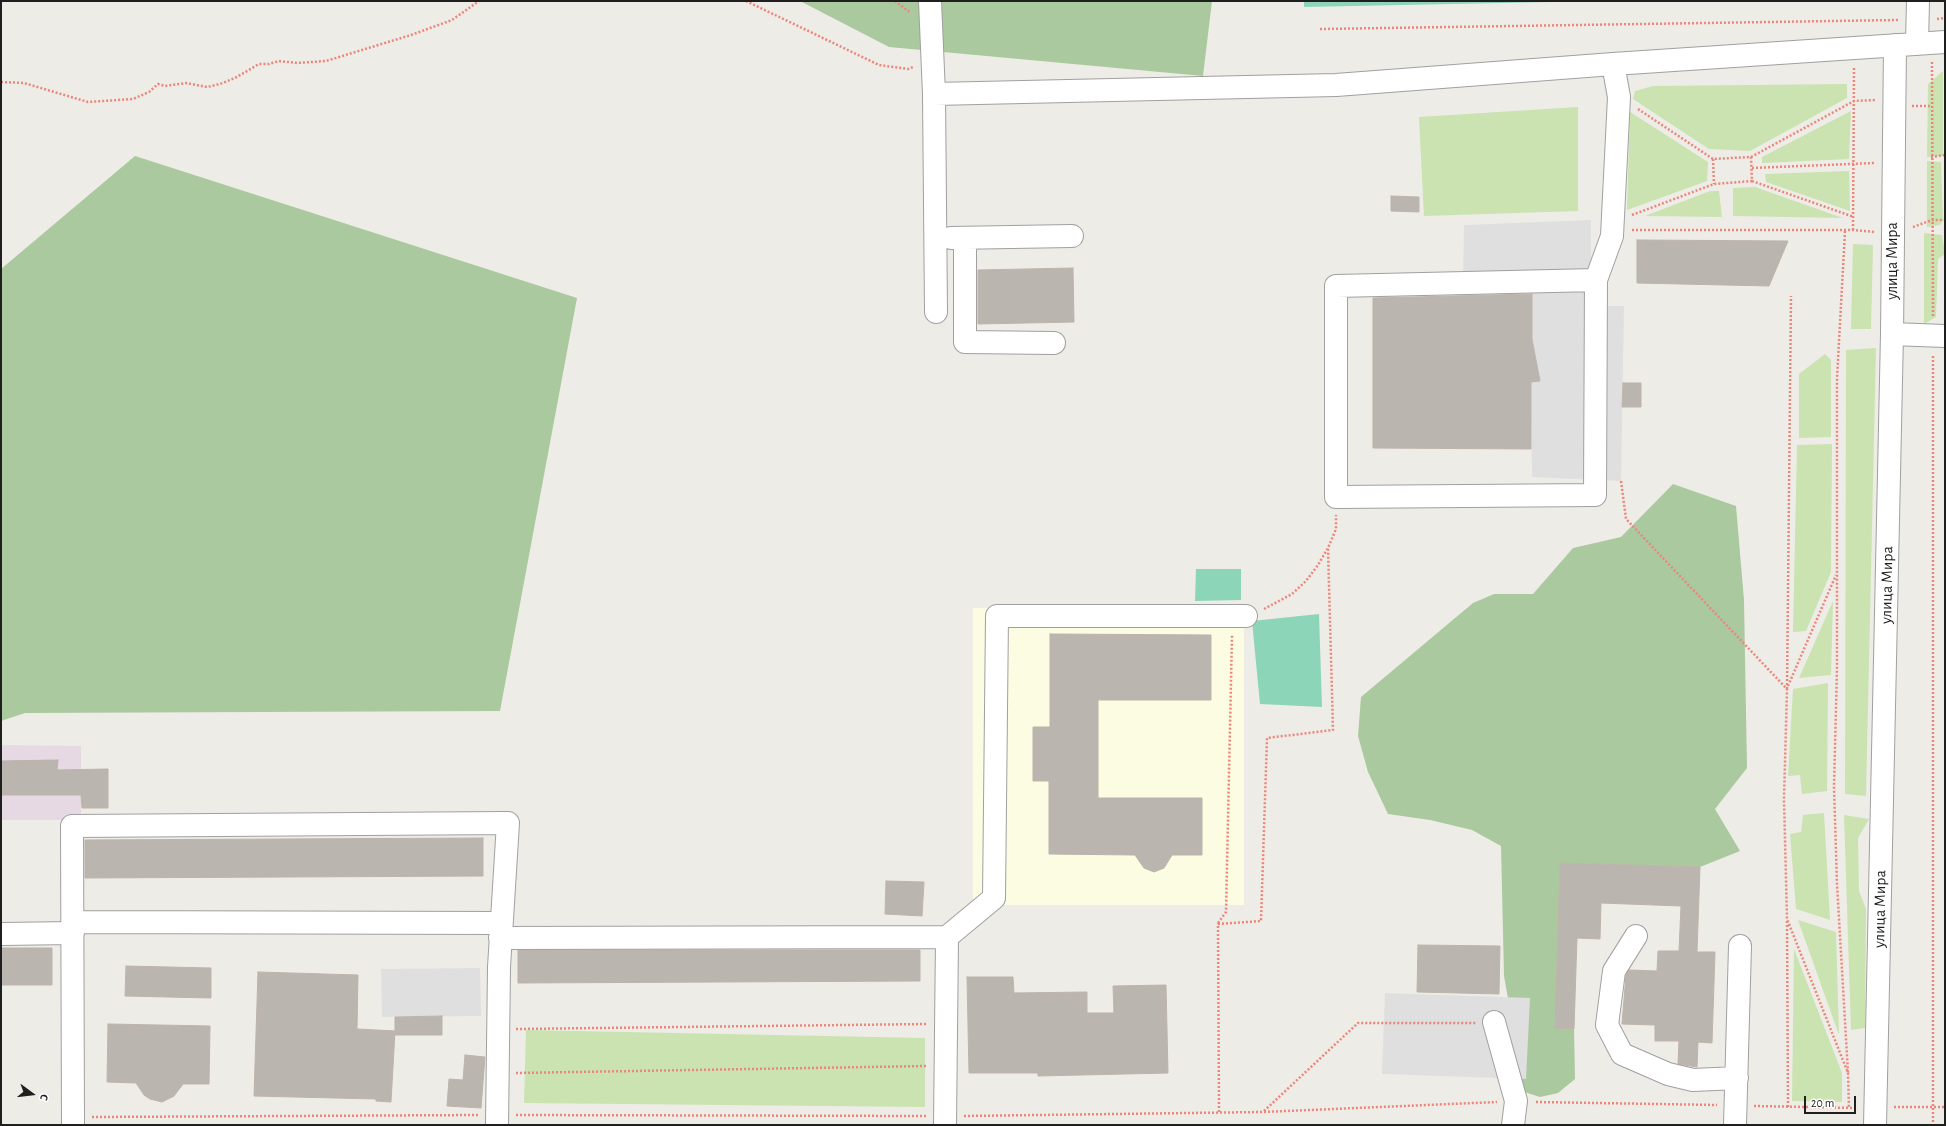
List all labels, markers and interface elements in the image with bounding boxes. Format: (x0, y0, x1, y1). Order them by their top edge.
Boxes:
street label: улица Мира (1882, 222, 1902, 300)
street label: улица Мира (1877, 546, 1897, 624)
street label: улица Мира (1870, 870, 1890, 948)
north arrow (12, 1074, 52, 1114)
scale bar (1806, 1088, 1858, 1114)
text: С (38, 1093, 50, 1102)
text: 20 m (1811, 1097, 1834, 1109)

